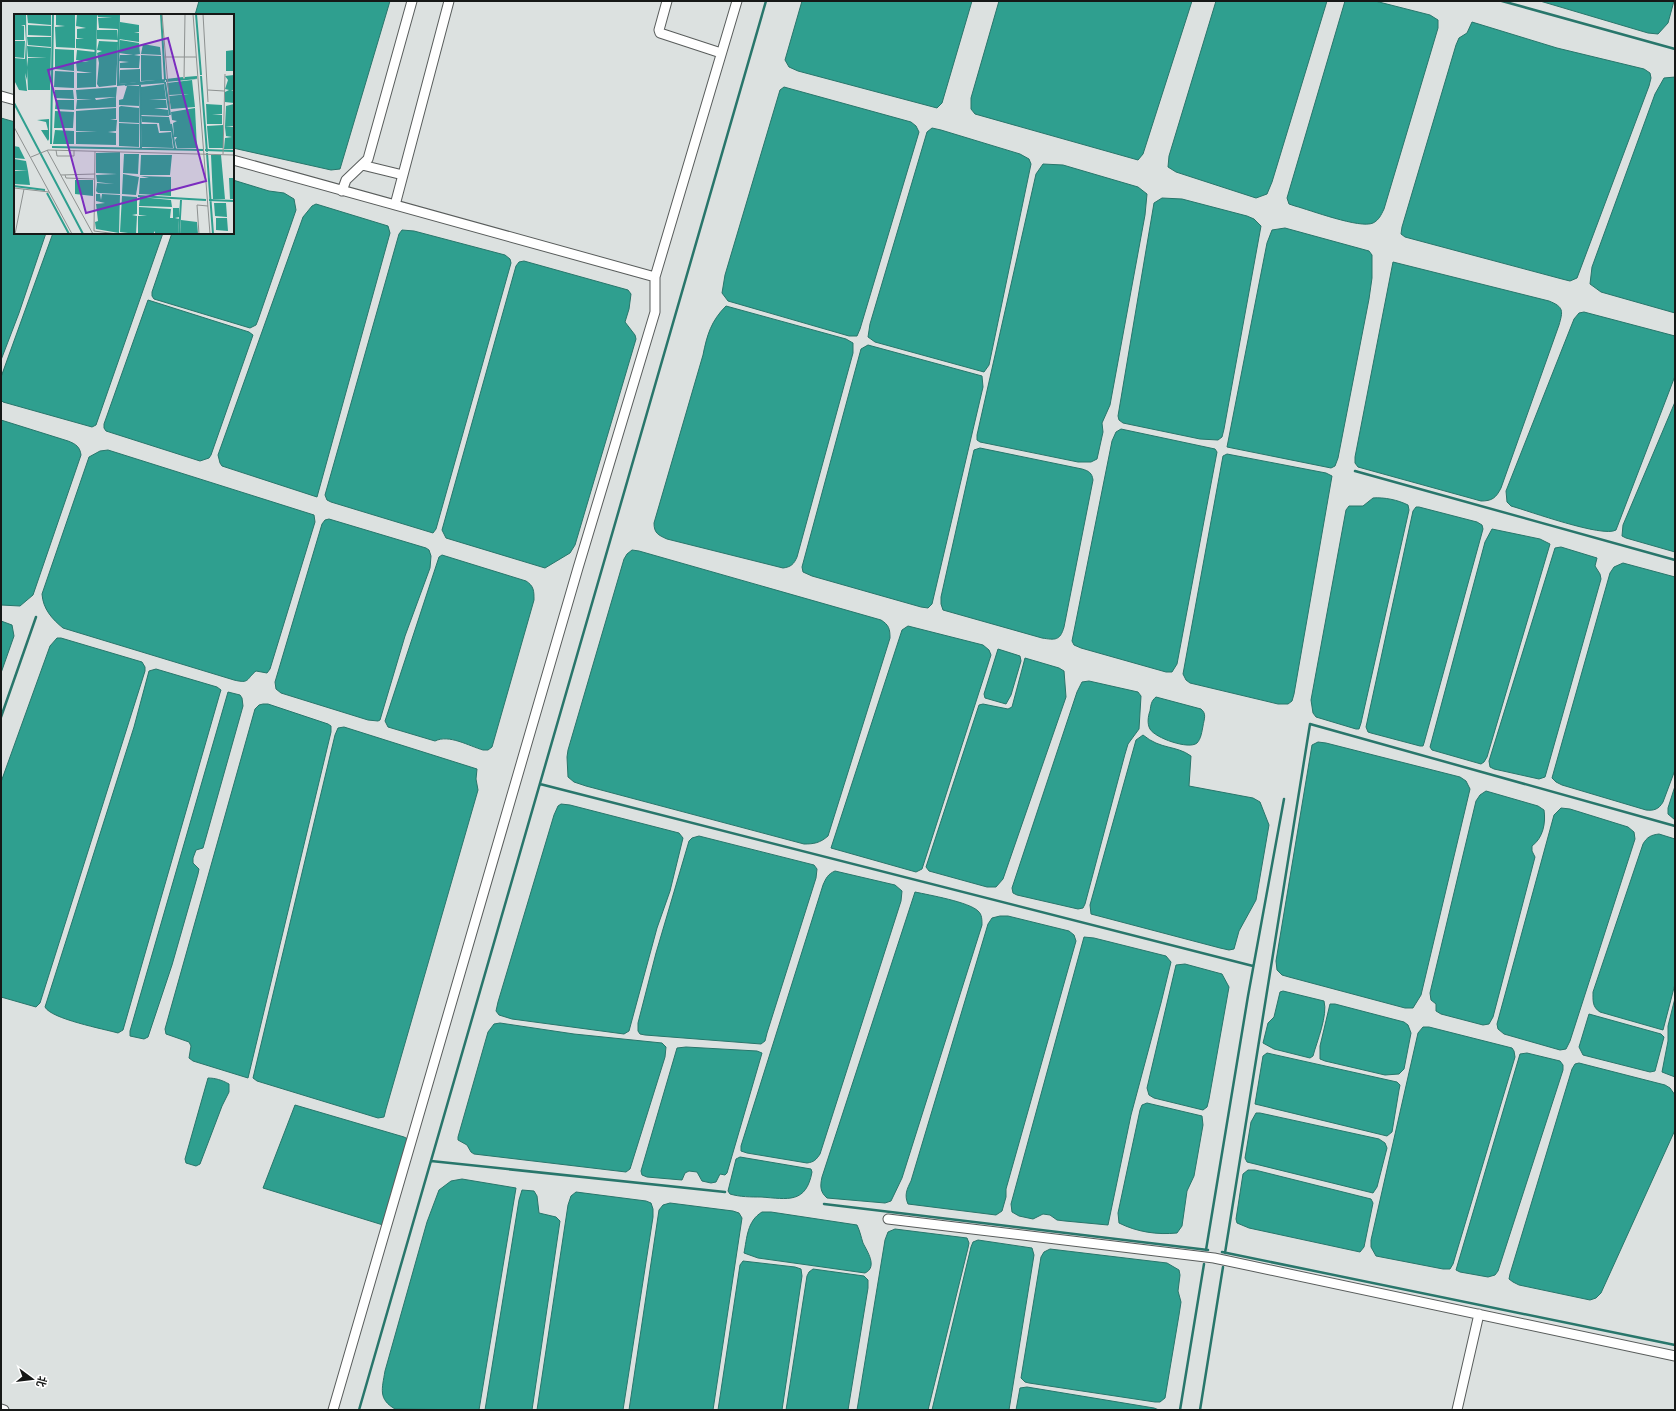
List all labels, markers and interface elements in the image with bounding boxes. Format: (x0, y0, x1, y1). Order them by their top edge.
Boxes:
inset map (14, 14, 234, 234)
north arrow (12, 1359, 52, 1399)
text: 北 (33, 1374, 49, 1388)

